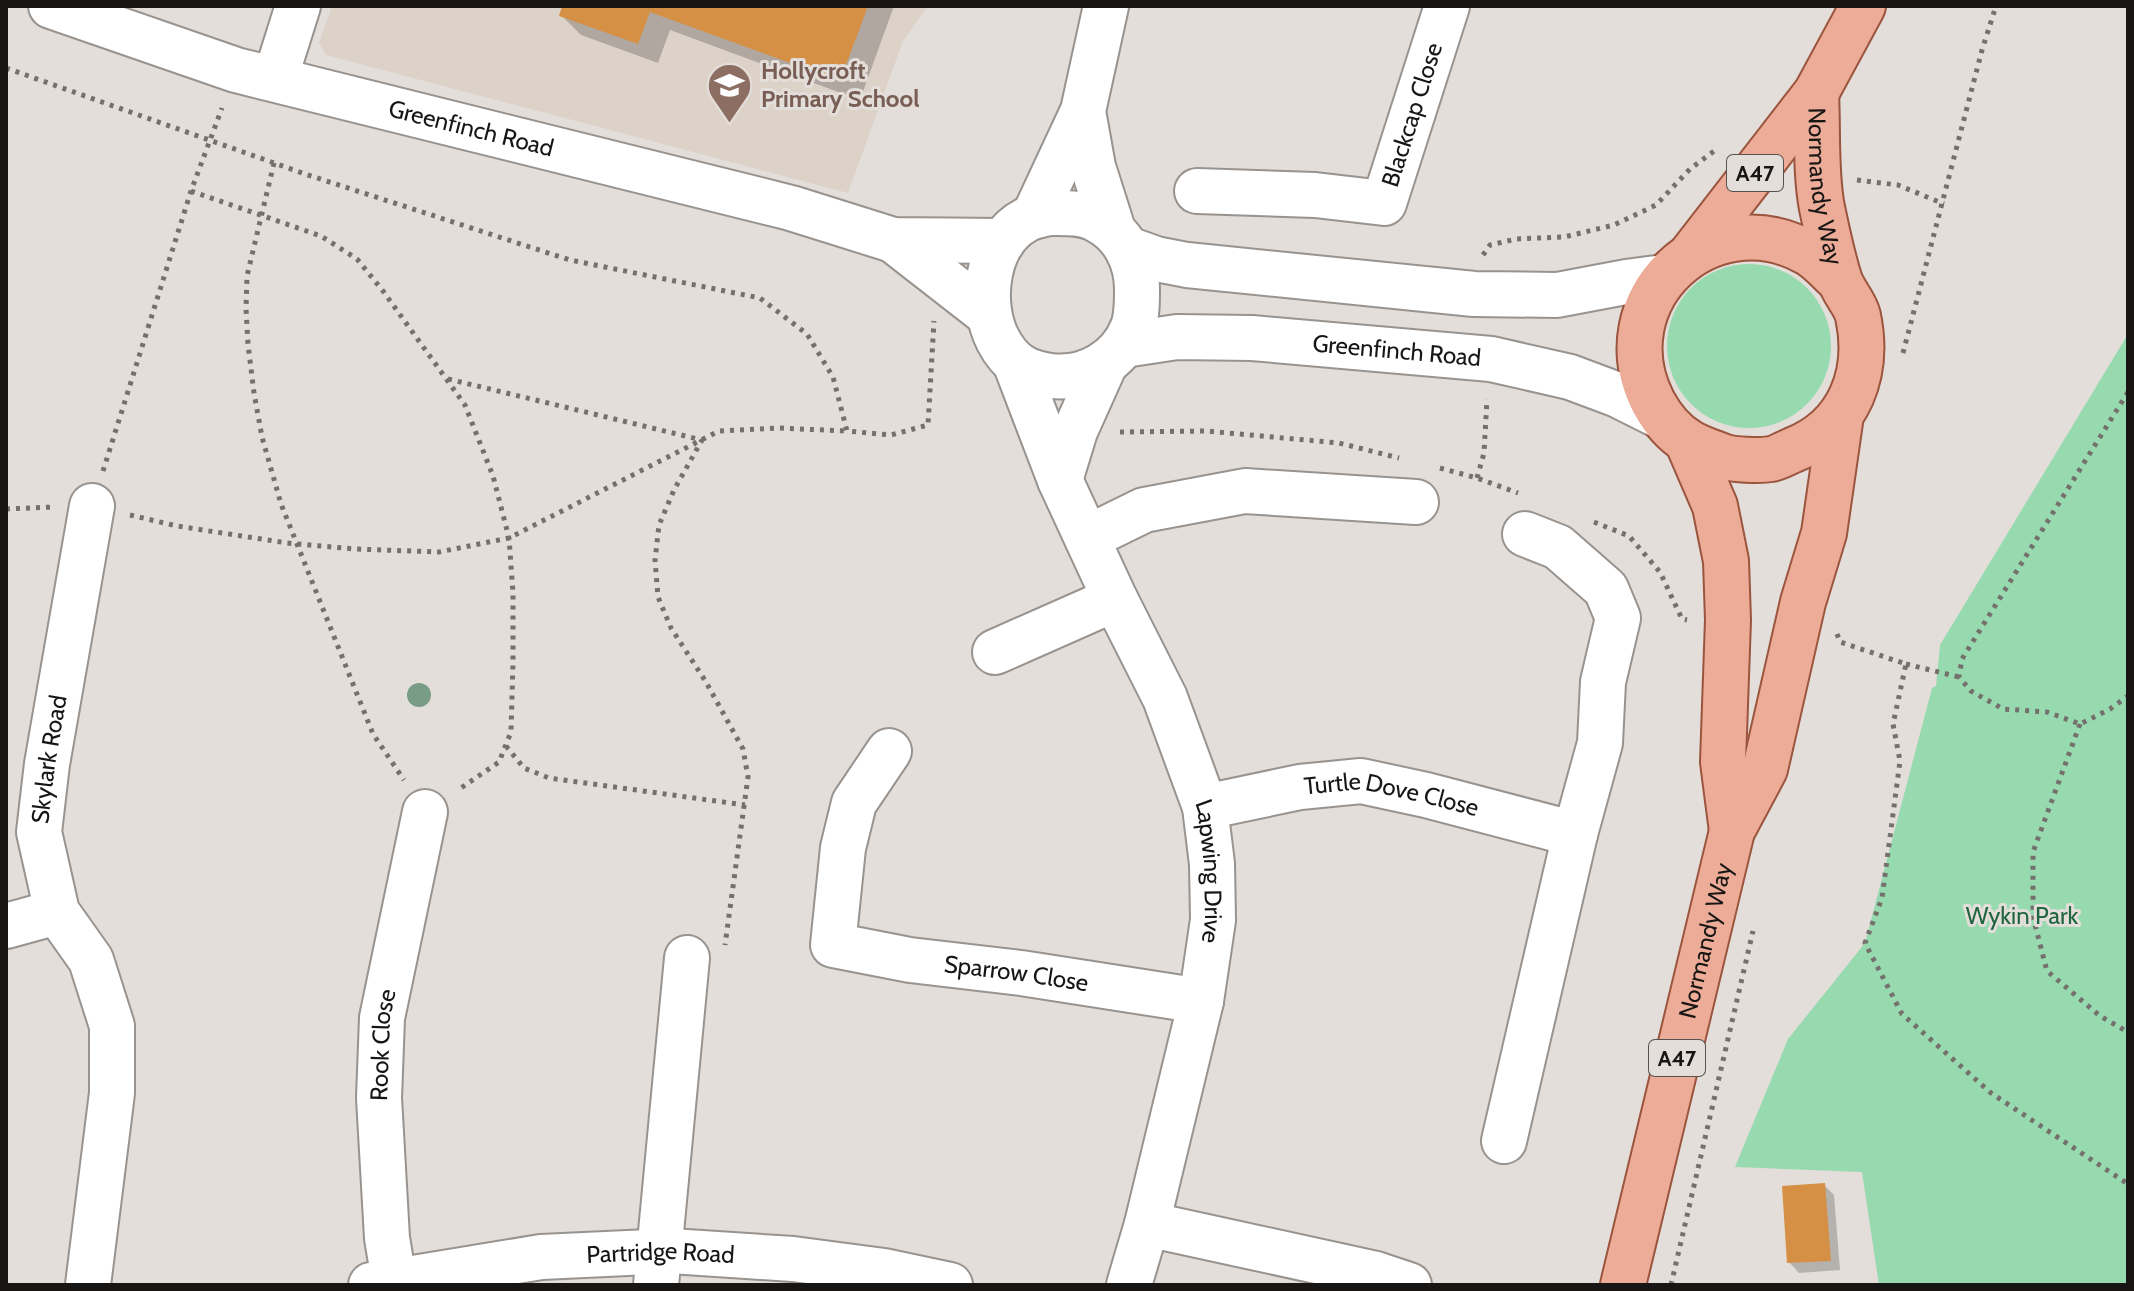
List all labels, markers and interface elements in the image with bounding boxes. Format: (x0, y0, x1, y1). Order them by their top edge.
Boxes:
street label: Blackcap Close (1375, 39, 1448, 190)
place label: Hollycroft Primary School (761, 56, 920, 113)
school or university icon: Hollycroft Primary School (706, 61, 754, 124)
street label: Greenfinch Road (386, 94, 557, 162)
street label: Normandy Way (1803, 107, 1850, 268)
road number: A47 (1727, 155, 1783, 191)
street label: Greenfinch Road (1311, 328, 1482, 372)
street label: Skylark Road (25, 693, 73, 825)
street label: Turtle Dove Close (1303, 766, 1482, 822)
street label: Lapwing Drive (1189, 795, 1228, 945)
street label: Normandy Way (1672, 860, 1738, 1021)
park label: Wykin Park (1966, 901, 2079, 930)
street label: Sparrow Close (942, 949, 1090, 997)
street label: Rook Close (364, 986, 402, 1102)
road number: A47 (1649, 1040, 1705, 1076)
street label: Partridge Road (586, 1236, 736, 1269)

